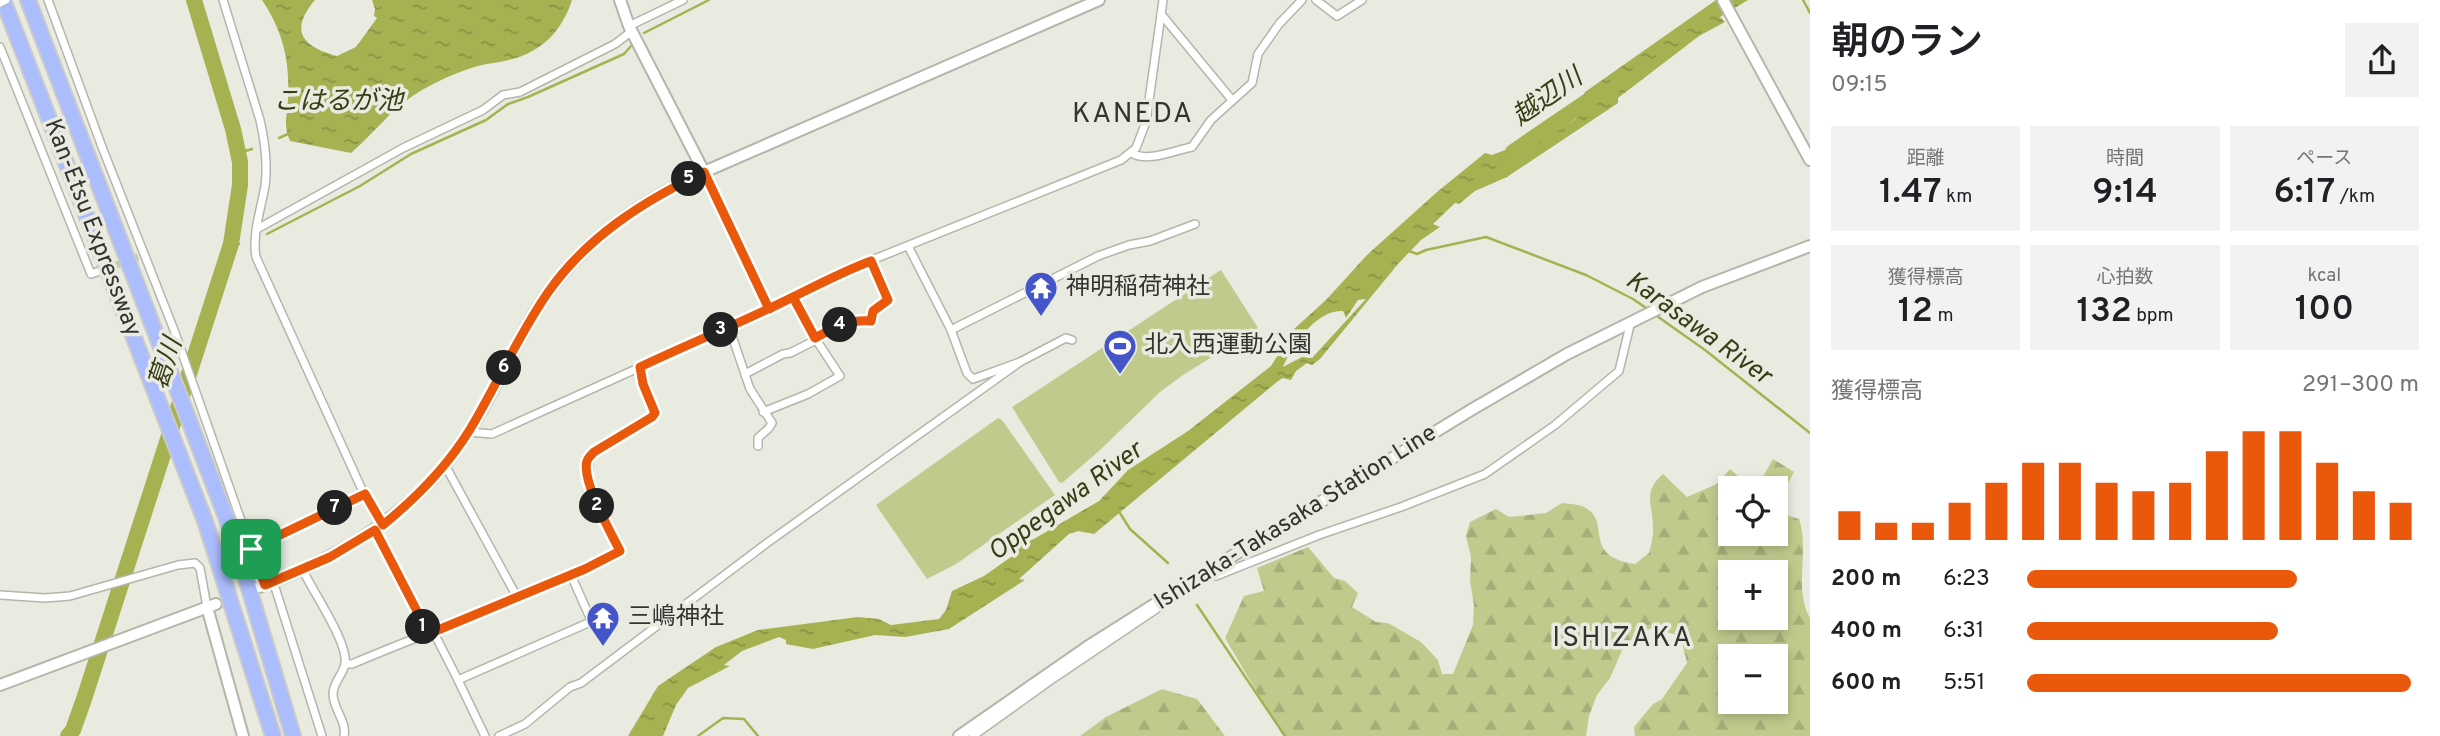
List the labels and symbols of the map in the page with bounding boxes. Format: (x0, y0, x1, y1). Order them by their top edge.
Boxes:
water label: 越辺川 (1507, 60, 1592, 134)
water label: こはるが池 (273, 86, 406, 119)
district label: KANEDA (1072, 97, 1194, 133)
street label: Kan-Etsu Expressway (37, 115, 147, 341)
pin: 5 (672, 162, 706, 196)
water label: Karasawa River (1618, 265, 1779, 394)
temple icon: 神明稲荷神社 (1022, 269, 1060, 318)
place label: 神明稲荷神社 (1066, 273, 1210, 303)
pin: 4 (822, 308, 858, 342)
pin: 3 (704, 312, 738, 348)
sports icon: 北入西運動公園 (1101, 327, 1139, 376)
water label: 葛川 (143, 331, 192, 394)
place label: 北入西運動公園 (1144, 331, 1312, 361)
pin: 6 (486, 350, 522, 386)
street label: Ishizaka-Takasaka Station Line (1149, 418, 1443, 618)
water label: Oppegawa River (982, 434, 1152, 569)
pin: 2 (580, 489, 614, 524)
pin: 7 (318, 490, 352, 526)
pin (221, 519, 281, 579)
temple icon: 三嶋神社 (584, 599, 622, 648)
place label: 三嶋神社 (628, 603, 724, 633)
pin: 1 (406, 610, 440, 644)
district label: ISHIZAKA (1552, 621, 1694, 657)

